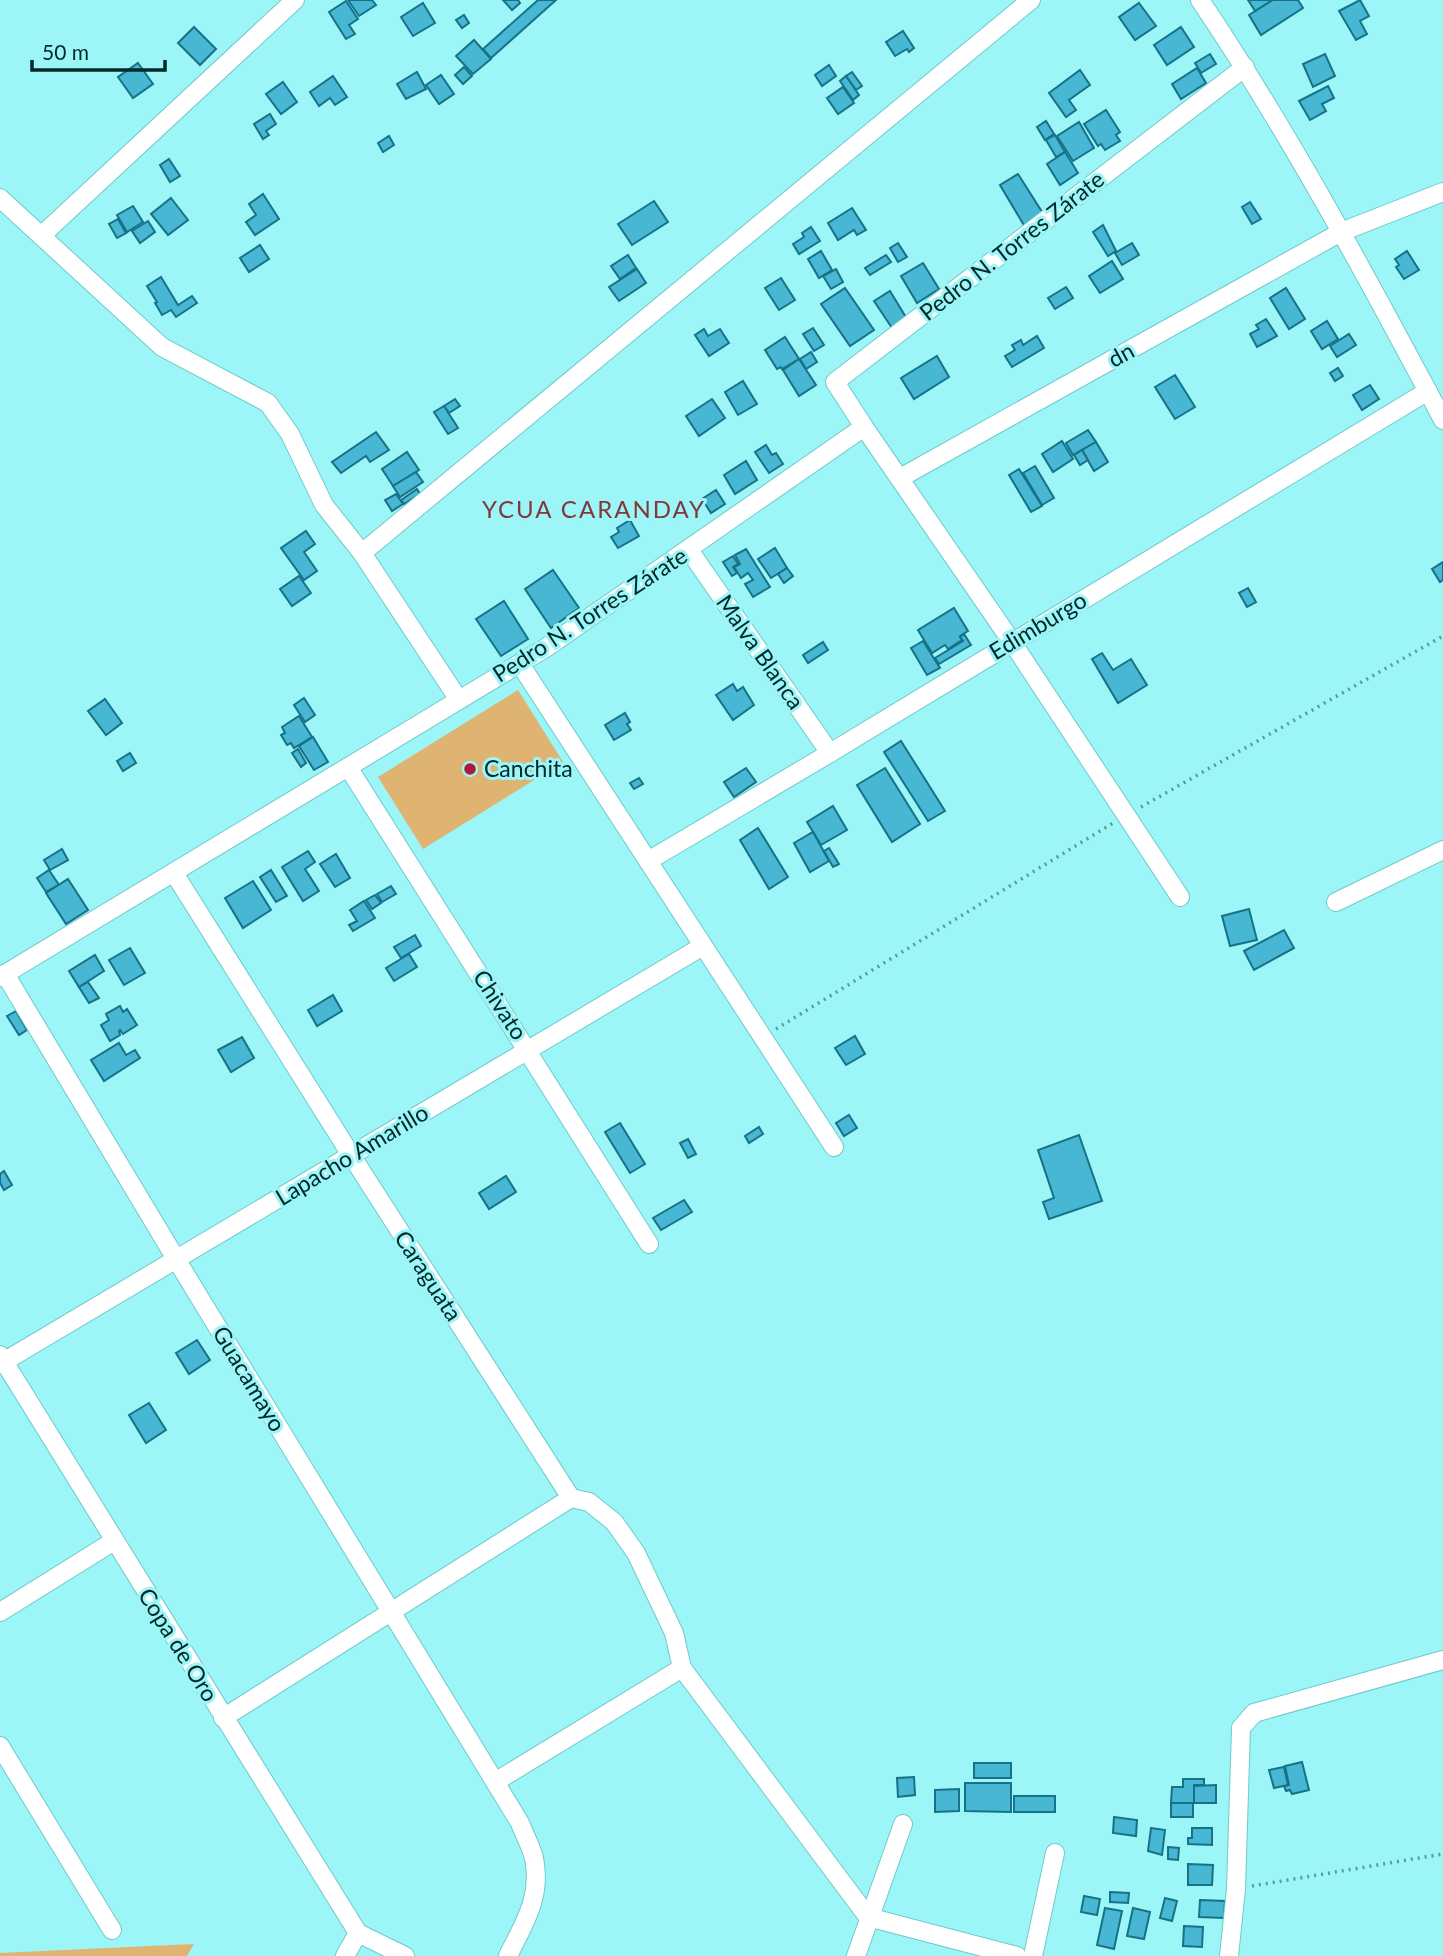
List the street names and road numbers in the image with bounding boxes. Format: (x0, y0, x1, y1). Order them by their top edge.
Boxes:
street label: Pedro N. Torres Zárate (914, 165, 1109, 326)
street label: dn (1102, 336, 1139, 373)
street label: Pedro N. Torres Zárate (487, 541, 692, 688)
street label: Edimburgo (984, 585, 1091, 665)
street label: Malva Blanca (711, 589, 811, 714)
street label: Chivato (468, 964, 534, 1045)
street label: Lapacho Amarillo (270, 1098, 433, 1211)
street label: Caraguata (389, 1225, 468, 1326)
street label: Guacamayo (207, 1321, 292, 1436)
street label: Copa de Oro (133, 1583, 225, 1706)

